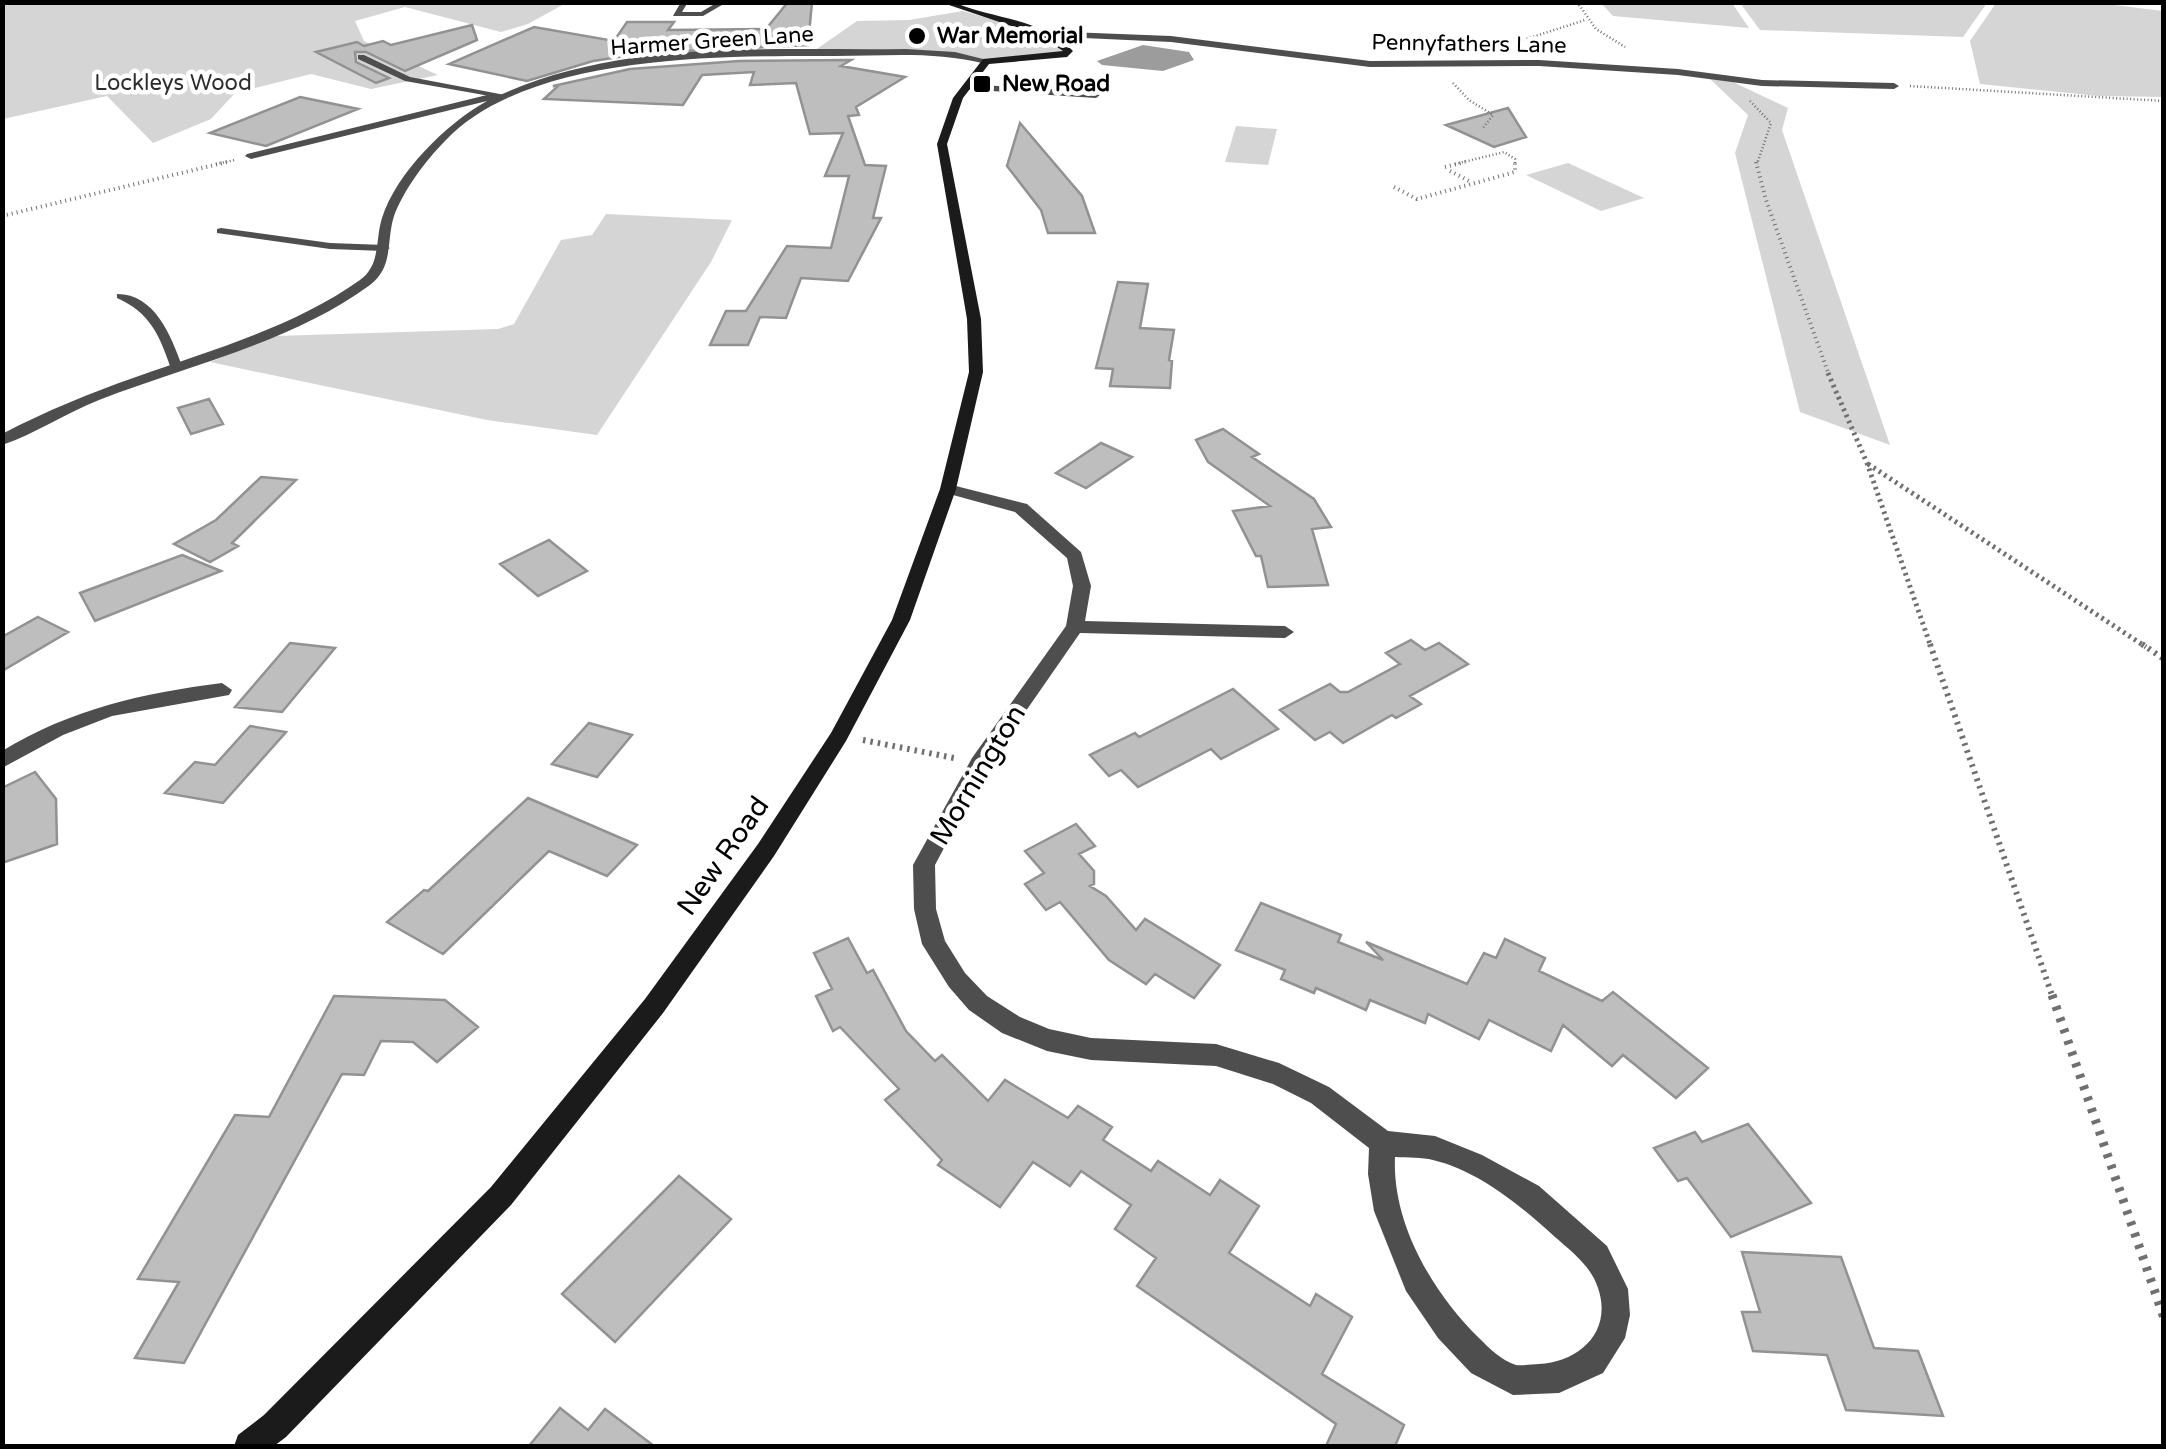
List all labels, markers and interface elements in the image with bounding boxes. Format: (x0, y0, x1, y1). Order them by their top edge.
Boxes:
street label: Harmer Green Lane (609, 21, 815, 61)
place label: War Memorial (937, 23, 1084, 49)
marker: War Memorial (906, 25, 928, 47)
street label: Pennyfathers Lane (1371, 29, 1567, 59)
park label: Lockleys Wood (94, 70, 252, 96)
place label: New Road (1002, 71, 1110, 97)
marker: New Road (971, 73, 993, 95)
street label: Mornington (923, 699, 1033, 851)
street label: New Road (670, 790, 776, 922)

